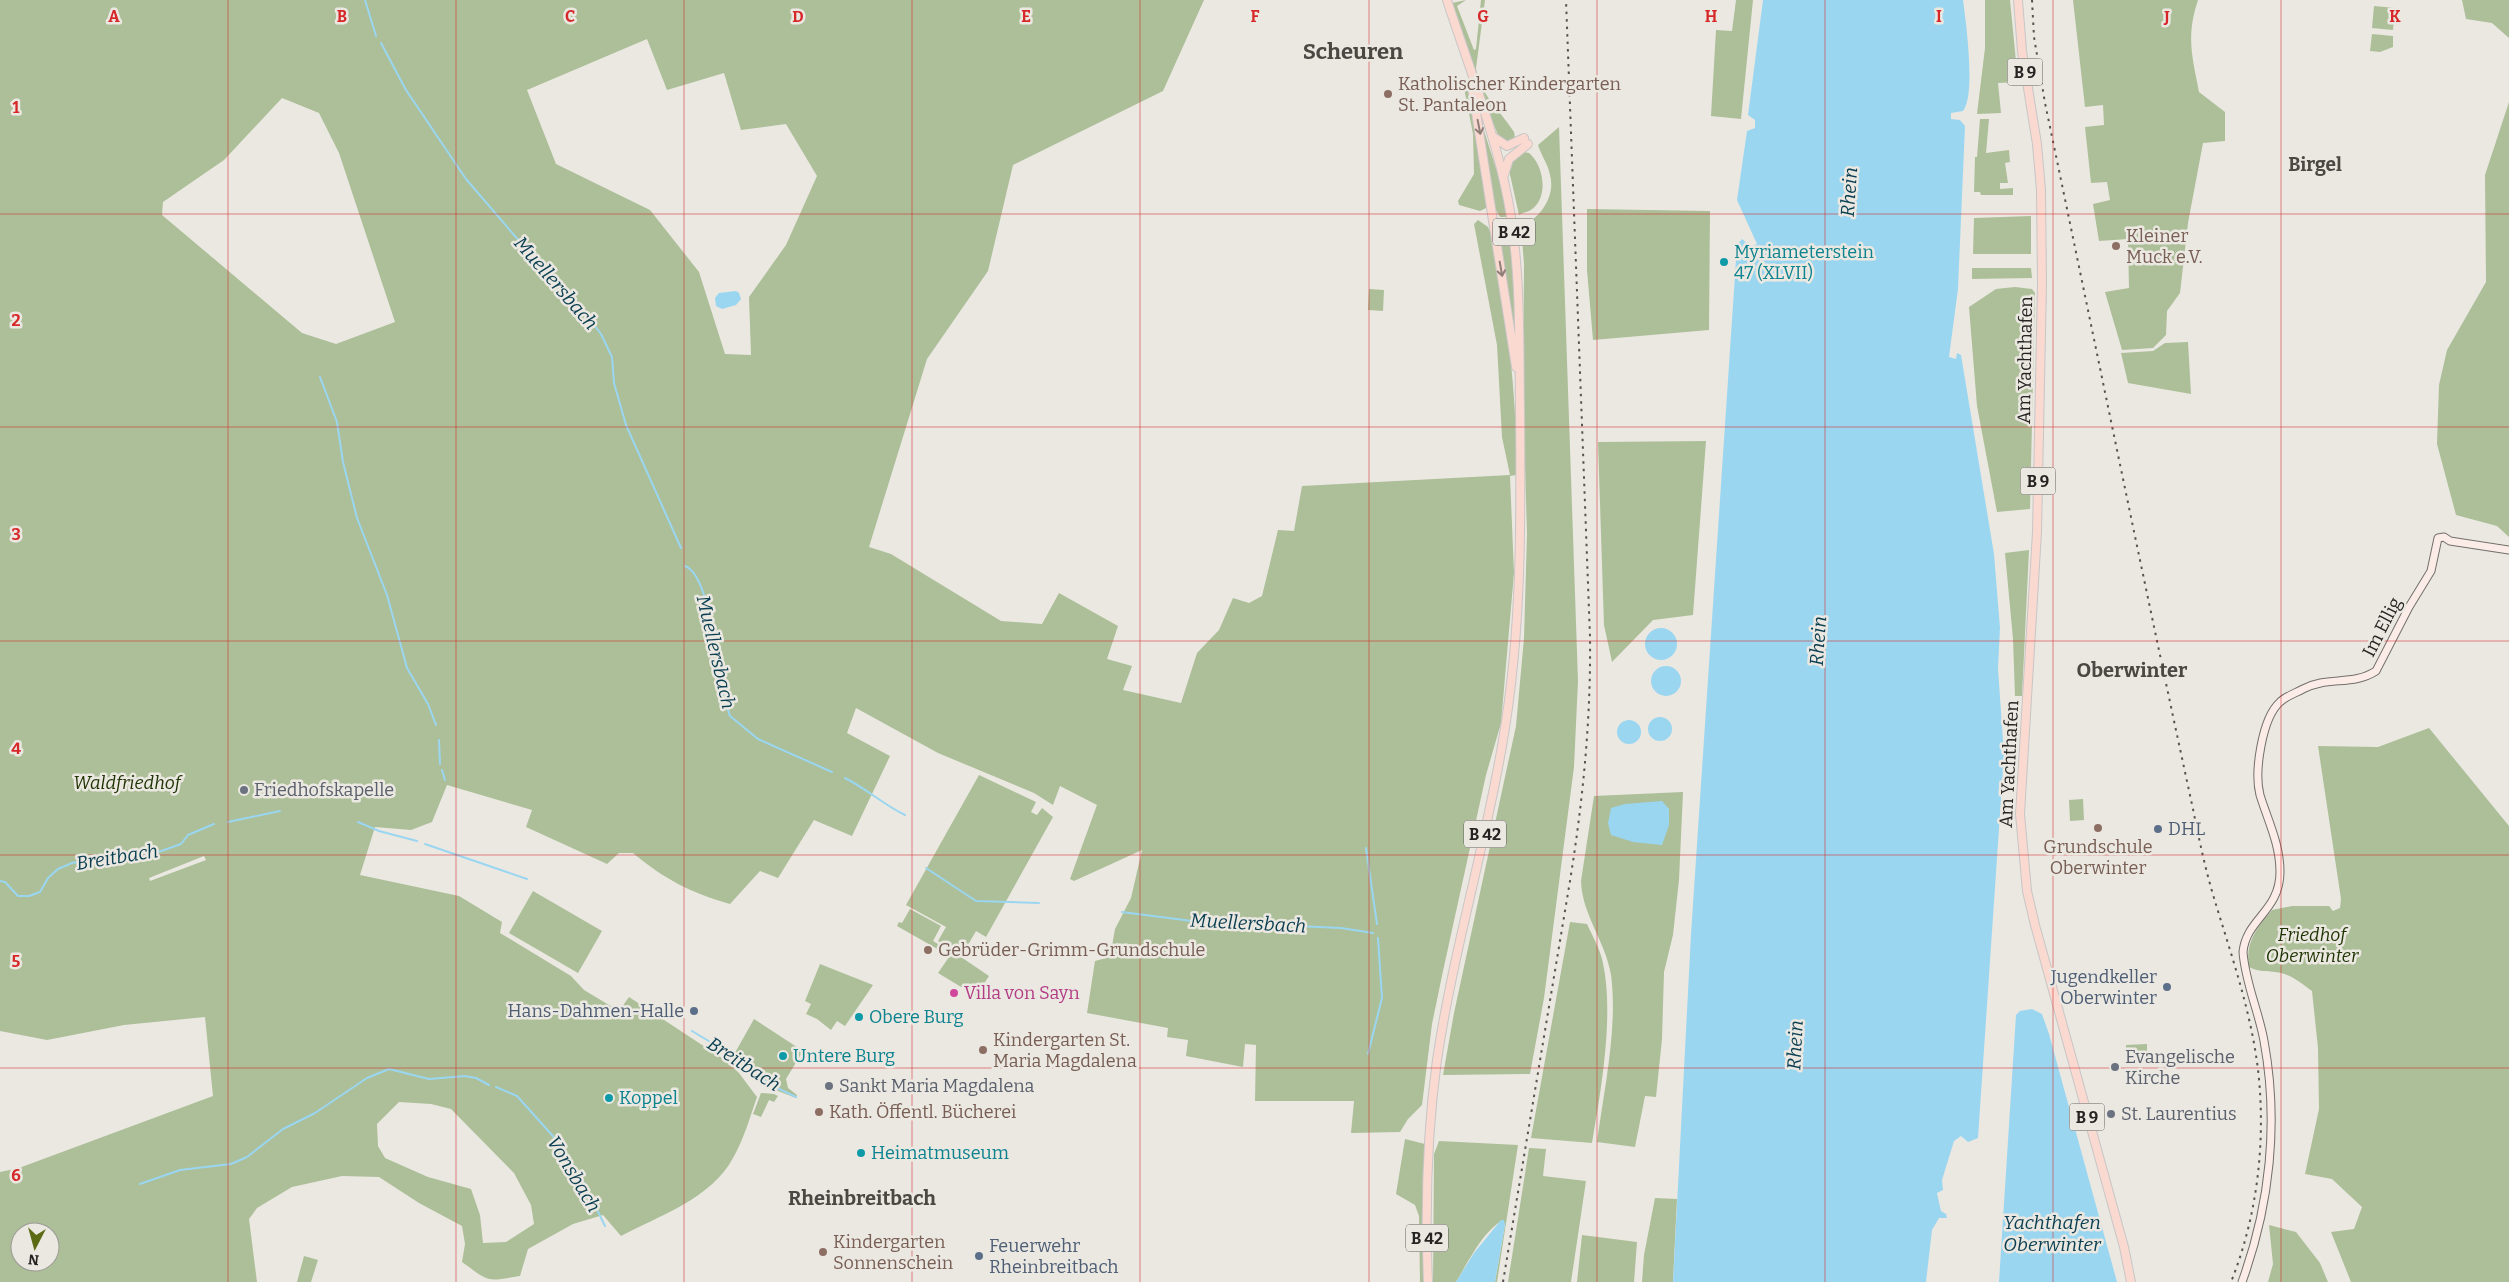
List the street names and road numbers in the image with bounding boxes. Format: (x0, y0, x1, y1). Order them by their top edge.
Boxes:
road number: B 9 (2008, 58, 2042, 86)
road number: B 42 (1493, 218, 1535, 246)
street label: Am Yachthafen (2013, 295, 2037, 424)
road number: B 9 (2020, 468, 2056, 494)
street label: Im Ellig (2358, 593, 2406, 661)
street label: Am Yachthafen (1995, 699, 2023, 828)
road number: B 42 (1464, 821, 1506, 848)
road number: B 9 (2070, 1104, 2104, 1130)
road number: B 42 (1406, 1224, 1448, 1252)

